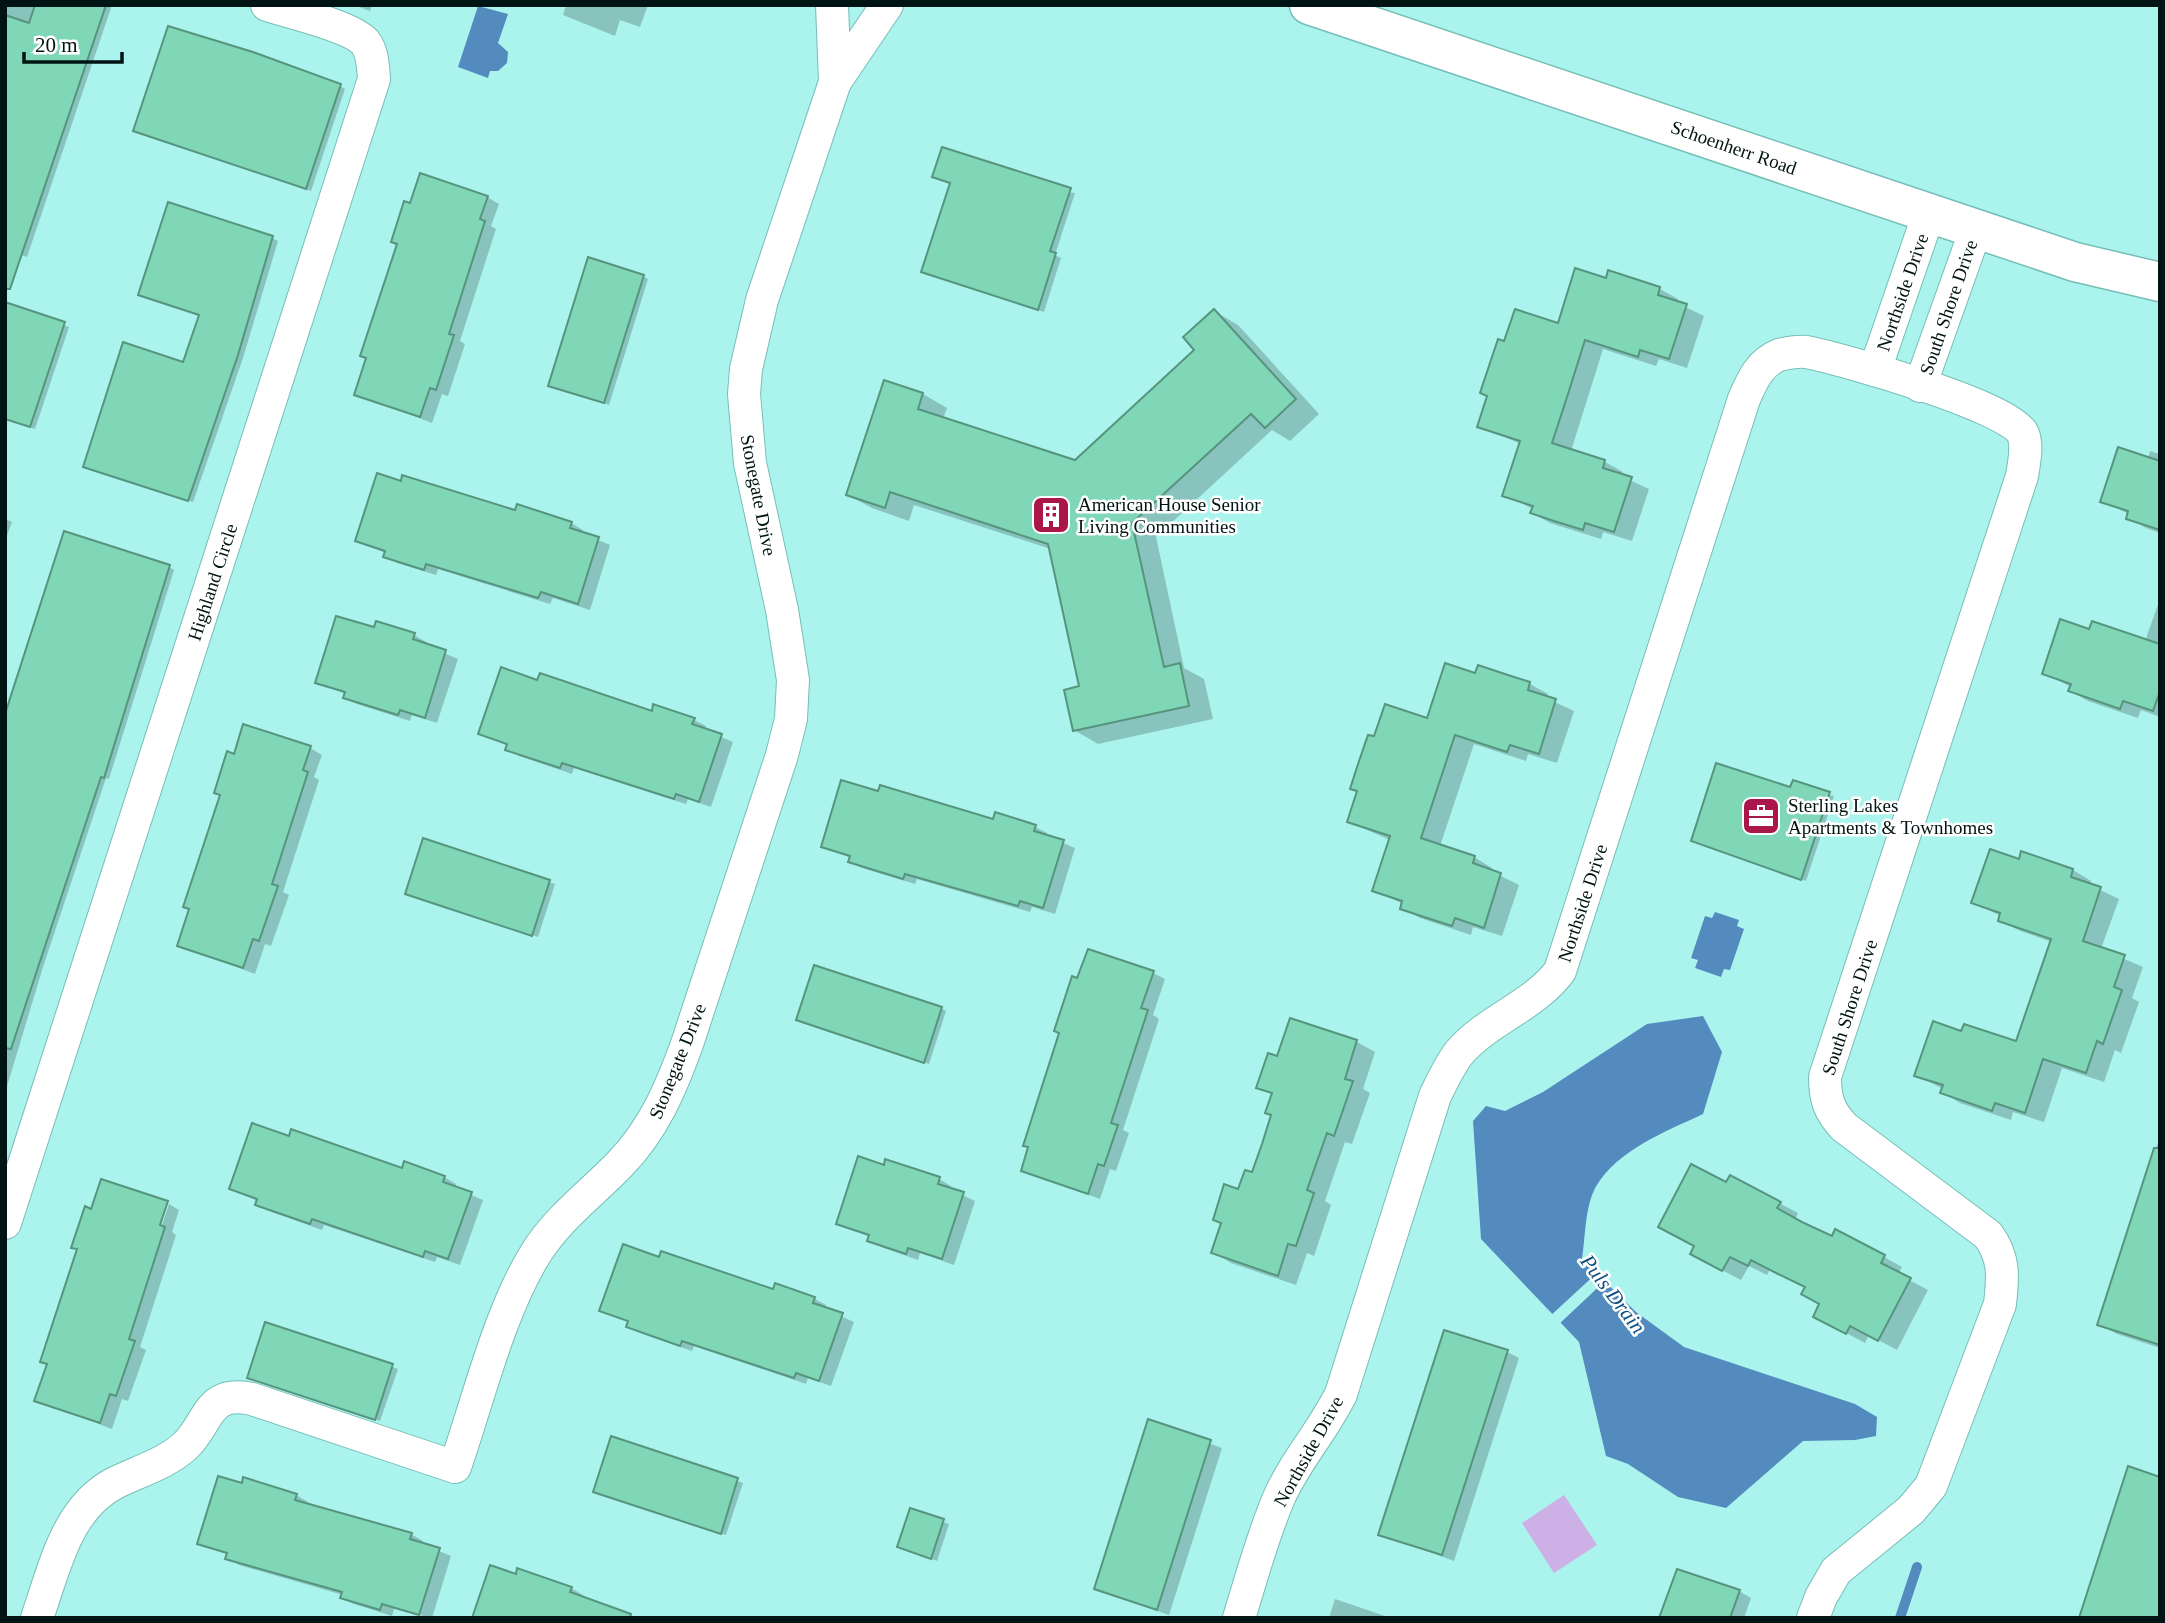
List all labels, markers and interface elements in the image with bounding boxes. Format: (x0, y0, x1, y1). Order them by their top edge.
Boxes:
scale bar (24, 21, 122, 65)
text: 20 m (35, 33, 78, 57)
street label: Schoenherr Road (1668, 116, 1800, 179)
street label: Northside Drive (1873, 231, 1932, 354)
street label: South Shore Drive (1916, 237, 1981, 377)
street label: Stonegate Drive (736, 433, 781, 557)
building icon: American House Senior Living Communities (1030, 494, 1072, 536)
place label: American House Senior Living Communities (1078, 494, 1261, 537)
street label: Highland Circle (184, 521, 241, 643)
office icon: Sterling Lakes Apartments & Townhomes (1740, 795, 1782, 837)
place label: Sterling Lakes Apartments & Townhomes (1788, 795, 1993, 838)
street label: Northside Drive (1553, 841, 1611, 965)
street label: South Shore Drive (1818, 937, 1881, 1078)
street label: Stonegate Drive (645, 1000, 710, 1122)
water label: Puls Drain (1575, 1249, 1650, 1338)
street label: Northside Drive (1269, 1392, 1347, 1510)

